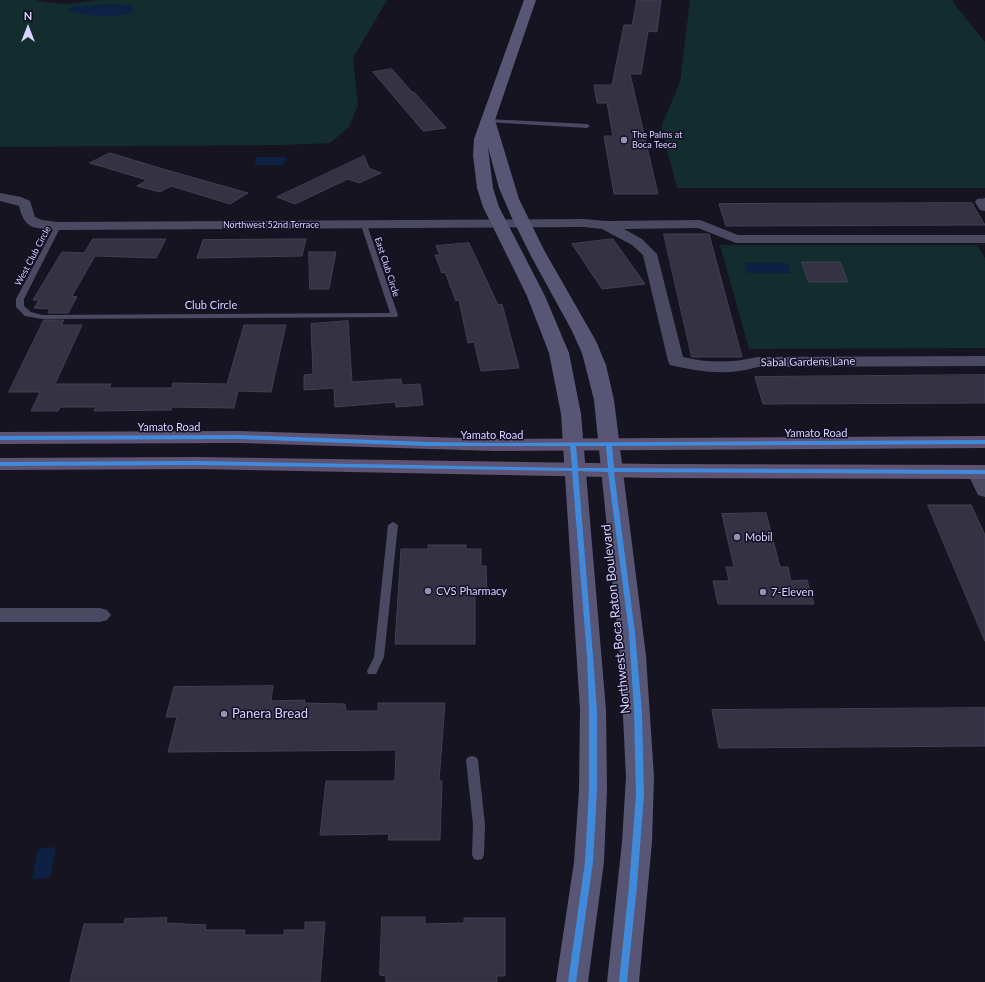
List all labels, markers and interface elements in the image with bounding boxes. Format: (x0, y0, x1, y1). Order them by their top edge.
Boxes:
north arrow (8, 8, 48, 48)
text: N (24, 9, 32, 22)
place label: The Palms at Boca Teeca (632, 130, 682, 151)
marker: The Palms at Boca Teeca (619, 135, 629, 145)
street label: Northwest 52nd Terrace (223, 220, 319, 230)
street label: West Club Circle (13, 224, 53, 288)
street label: East Club Circle (372, 236, 402, 298)
street label: Club Circle (185, 298, 237, 312)
street label: Sabal Gardens Lane (761, 355, 855, 369)
street label: Yamato Road (138, 420, 200, 434)
street label: Yamato Road (785, 426, 847, 440)
street label: Yamato Road (461, 428, 523, 442)
street label: Northwest Boca Raton Boulevard (598, 523, 634, 715)
place label: Mobil (745, 530, 773, 544)
marker: Mobil (732, 532, 742, 542)
place label: CVS Pharmacy (436, 584, 507, 598)
place label: 7-Eleven (771, 585, 814, 599)
marker: CVS Pharmacy (423, 586, 433, 596)
marker: 7-Eleven (758, 587, 768, 597)
place label: Panera Bread (232, 706, 308, 722)
marker: Panera Bread (219, 709, 229, 719)

